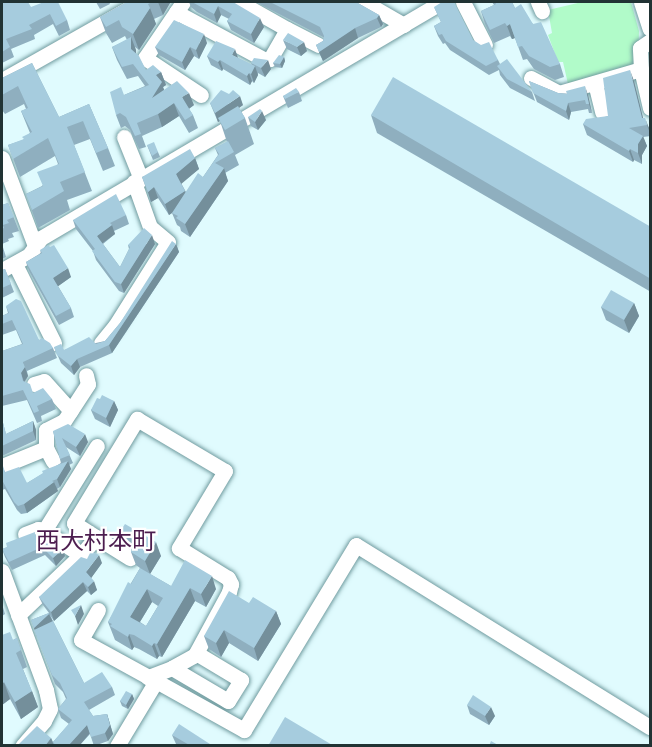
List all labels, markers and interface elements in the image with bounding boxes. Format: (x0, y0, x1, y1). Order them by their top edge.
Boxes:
district label: 西大村本町 (36, 528, 156, 556)

